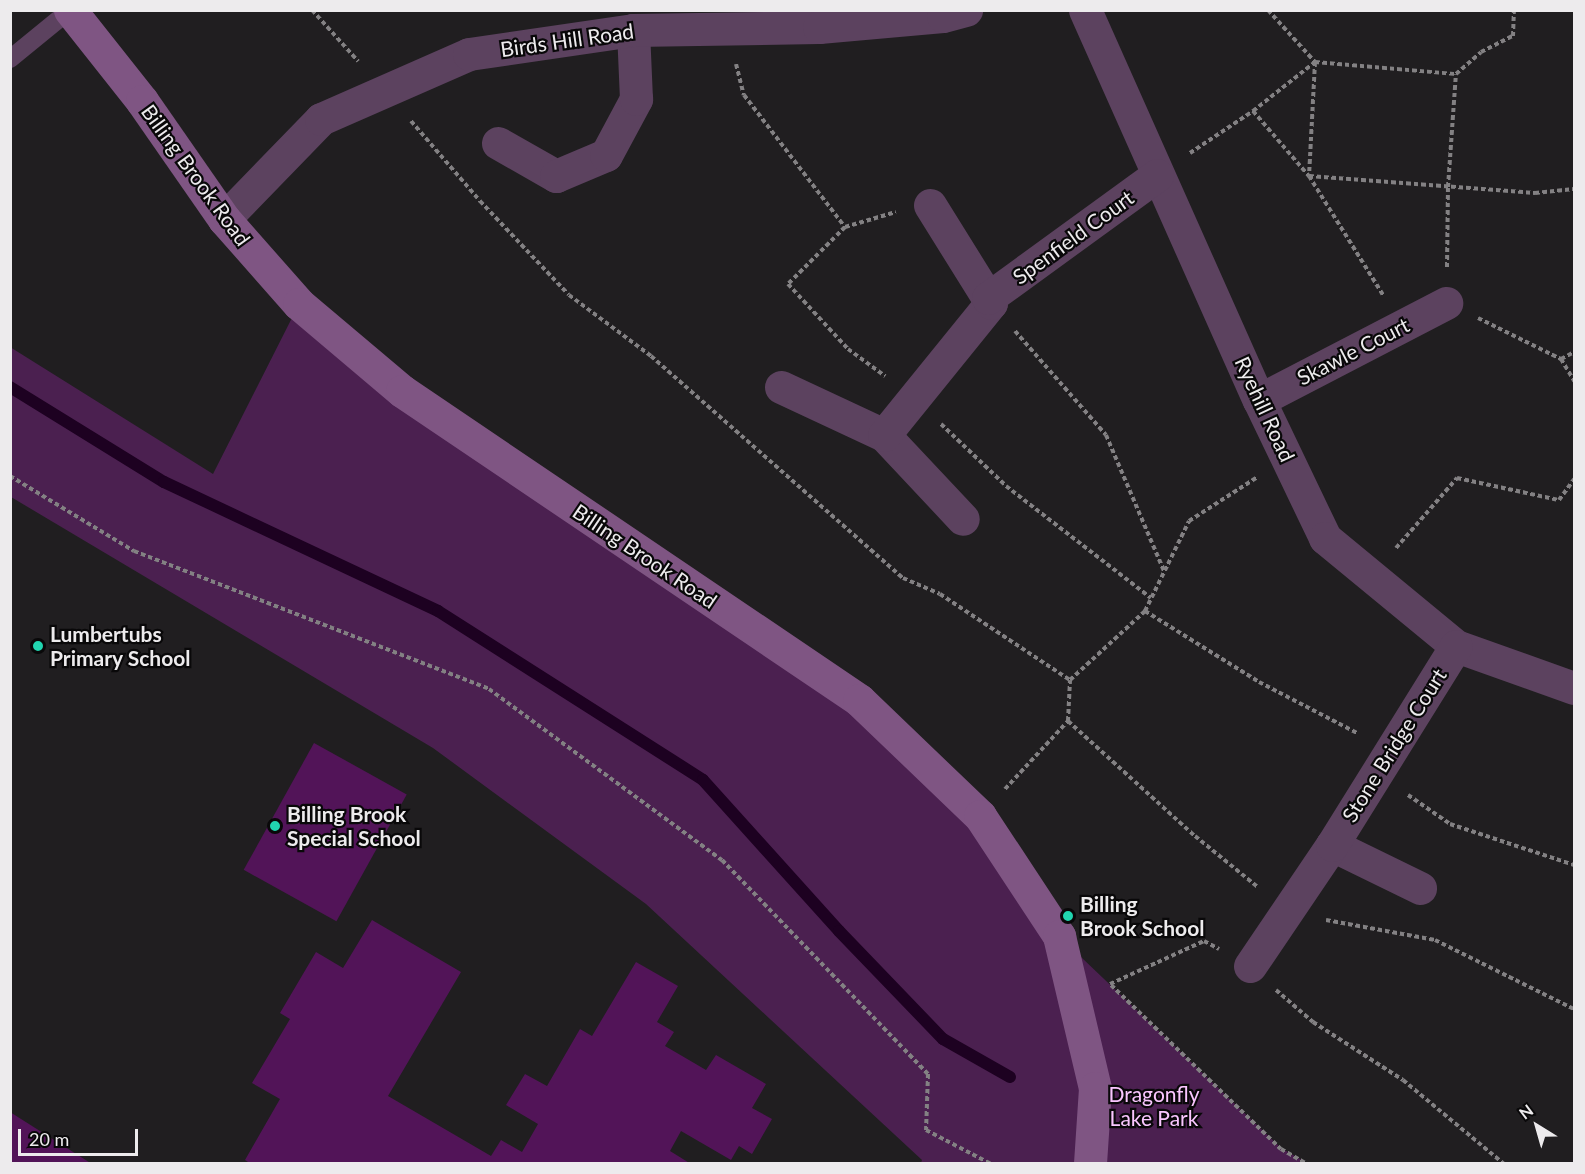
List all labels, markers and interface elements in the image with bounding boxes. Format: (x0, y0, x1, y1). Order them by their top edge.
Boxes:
street label: Birds Hill Road (499, 18, 635, 62)
street label: Billing Brook Road (136, 99, 256, 251)
street label: Spenfield Court (1008, 185, 1138, 289)
street label: Skawle Court (1293, 312, 1413, 390)
street label: Ryehill Road (1230, 352, 1300, 466)
street label: Billing Brook Road (568, 498, 722, 614)
place label: Lumbertubs Primary School (50, 621, 191, 671)
marker: Lumbertubs Primary School (31, 639, 45, 653)
street label: Stone Bridge Court (1337, 664, 1451, 826)
place label: Billing Brook Special School (287, 801, 421, 851)
marker: Billing Brook Special School (268, 819, 282, 833)
place label: Billing Brook School (1080, 891, 1204, 941)
marker: Billing Brook School (1061, 909, 1075, 923)
park label: Dragonfly Lake Park (1108, 1081, 1200, 1131)
north arrow (1507, 1096, 1567, 1156)
text: N (1515, 1100, 1537, 1123)
scale bar (21, 1117, 141, 1155)
text: 20 m (29, 1128, 69, 1150)

